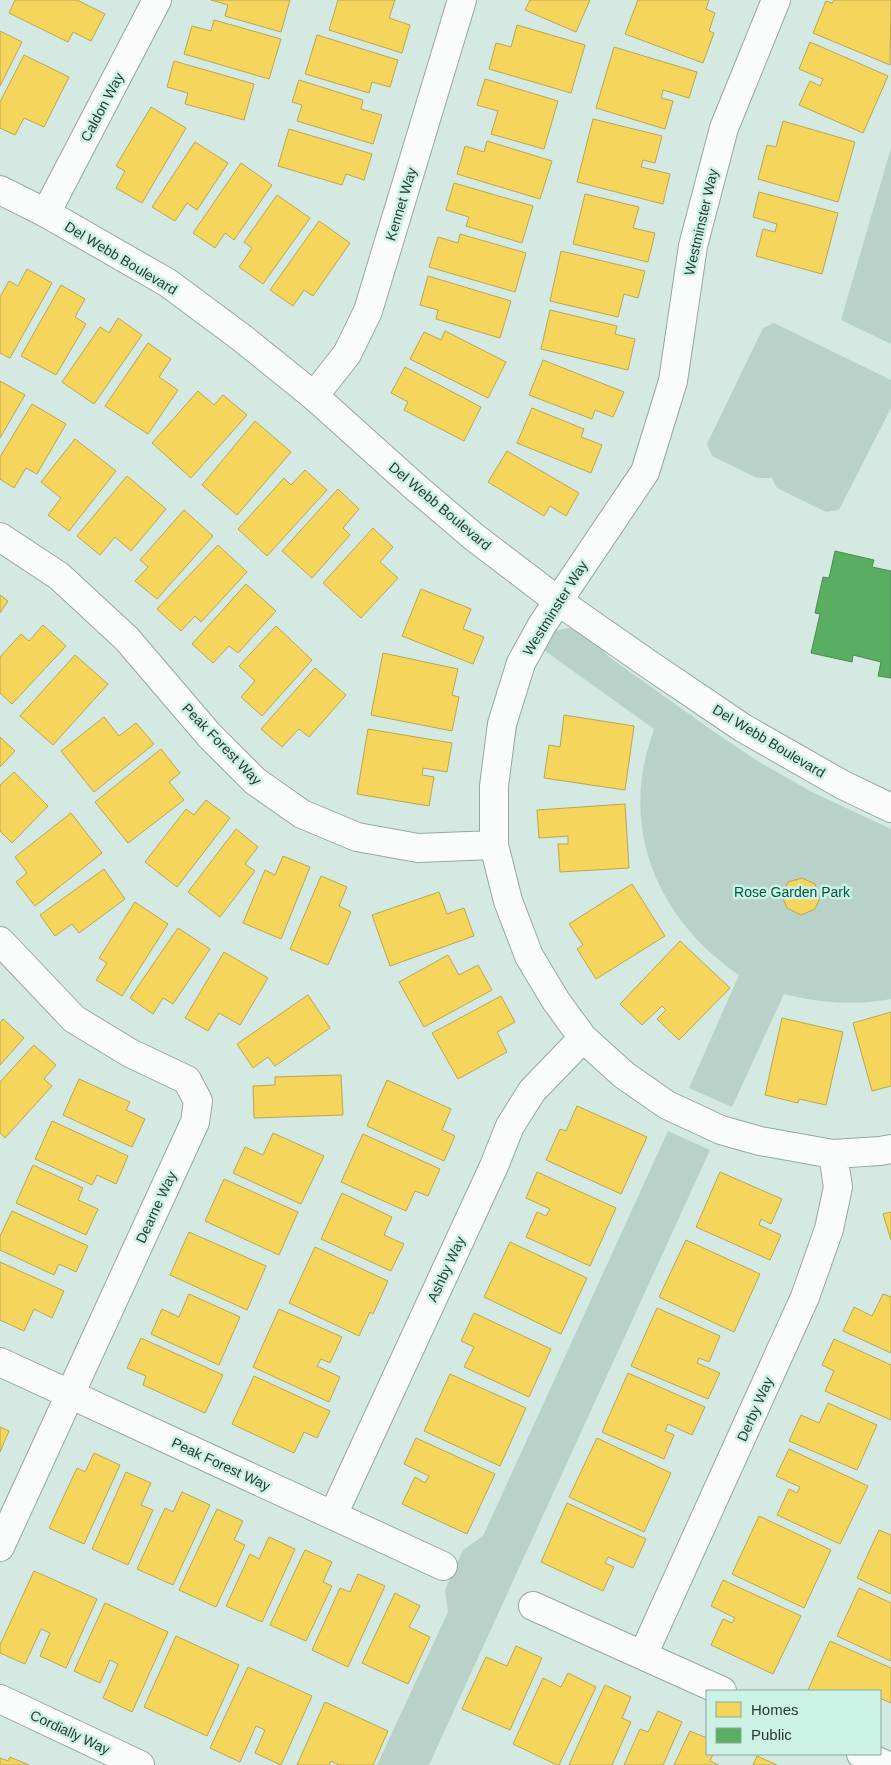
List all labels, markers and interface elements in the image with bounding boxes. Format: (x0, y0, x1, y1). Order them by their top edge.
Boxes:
street label: Caldon Way (77, 70, 127, 144)
street label: Kennet Way (382, 165, 420, 243)
street label: Westminster Way (681, 167, 721, 277)
street label: Del Webb Boulevard (62, 218, 180, 298)
street label: Del Webb Boulevard (386, 459, 494, 553)
street label: Westminster Way (519, 558, 591, 658)
street label: Peak Forest Way (179, 700, 265, 788)
street label: Del Webb Boulevard (710, 701, 828, 781)
park label: Rose Garden Park (734, 884, 851, 900)
street label: Dearne Way (132, 1169, 180, 1245)
street label: Ashby Way (424, 1234, 468, 1304)
street label: Derby Way (734, 1374, 776, 1444)
street label: Peak Forest Way (169, 1434, 273, 1494)
legend (706, 1690, 881, 1755)
text: Homes (751, 1701, 799, 1718)
street label: Cordially Way (28, 1707, 112, 1757)
text: Public (751, 1726, 792, 1743)

